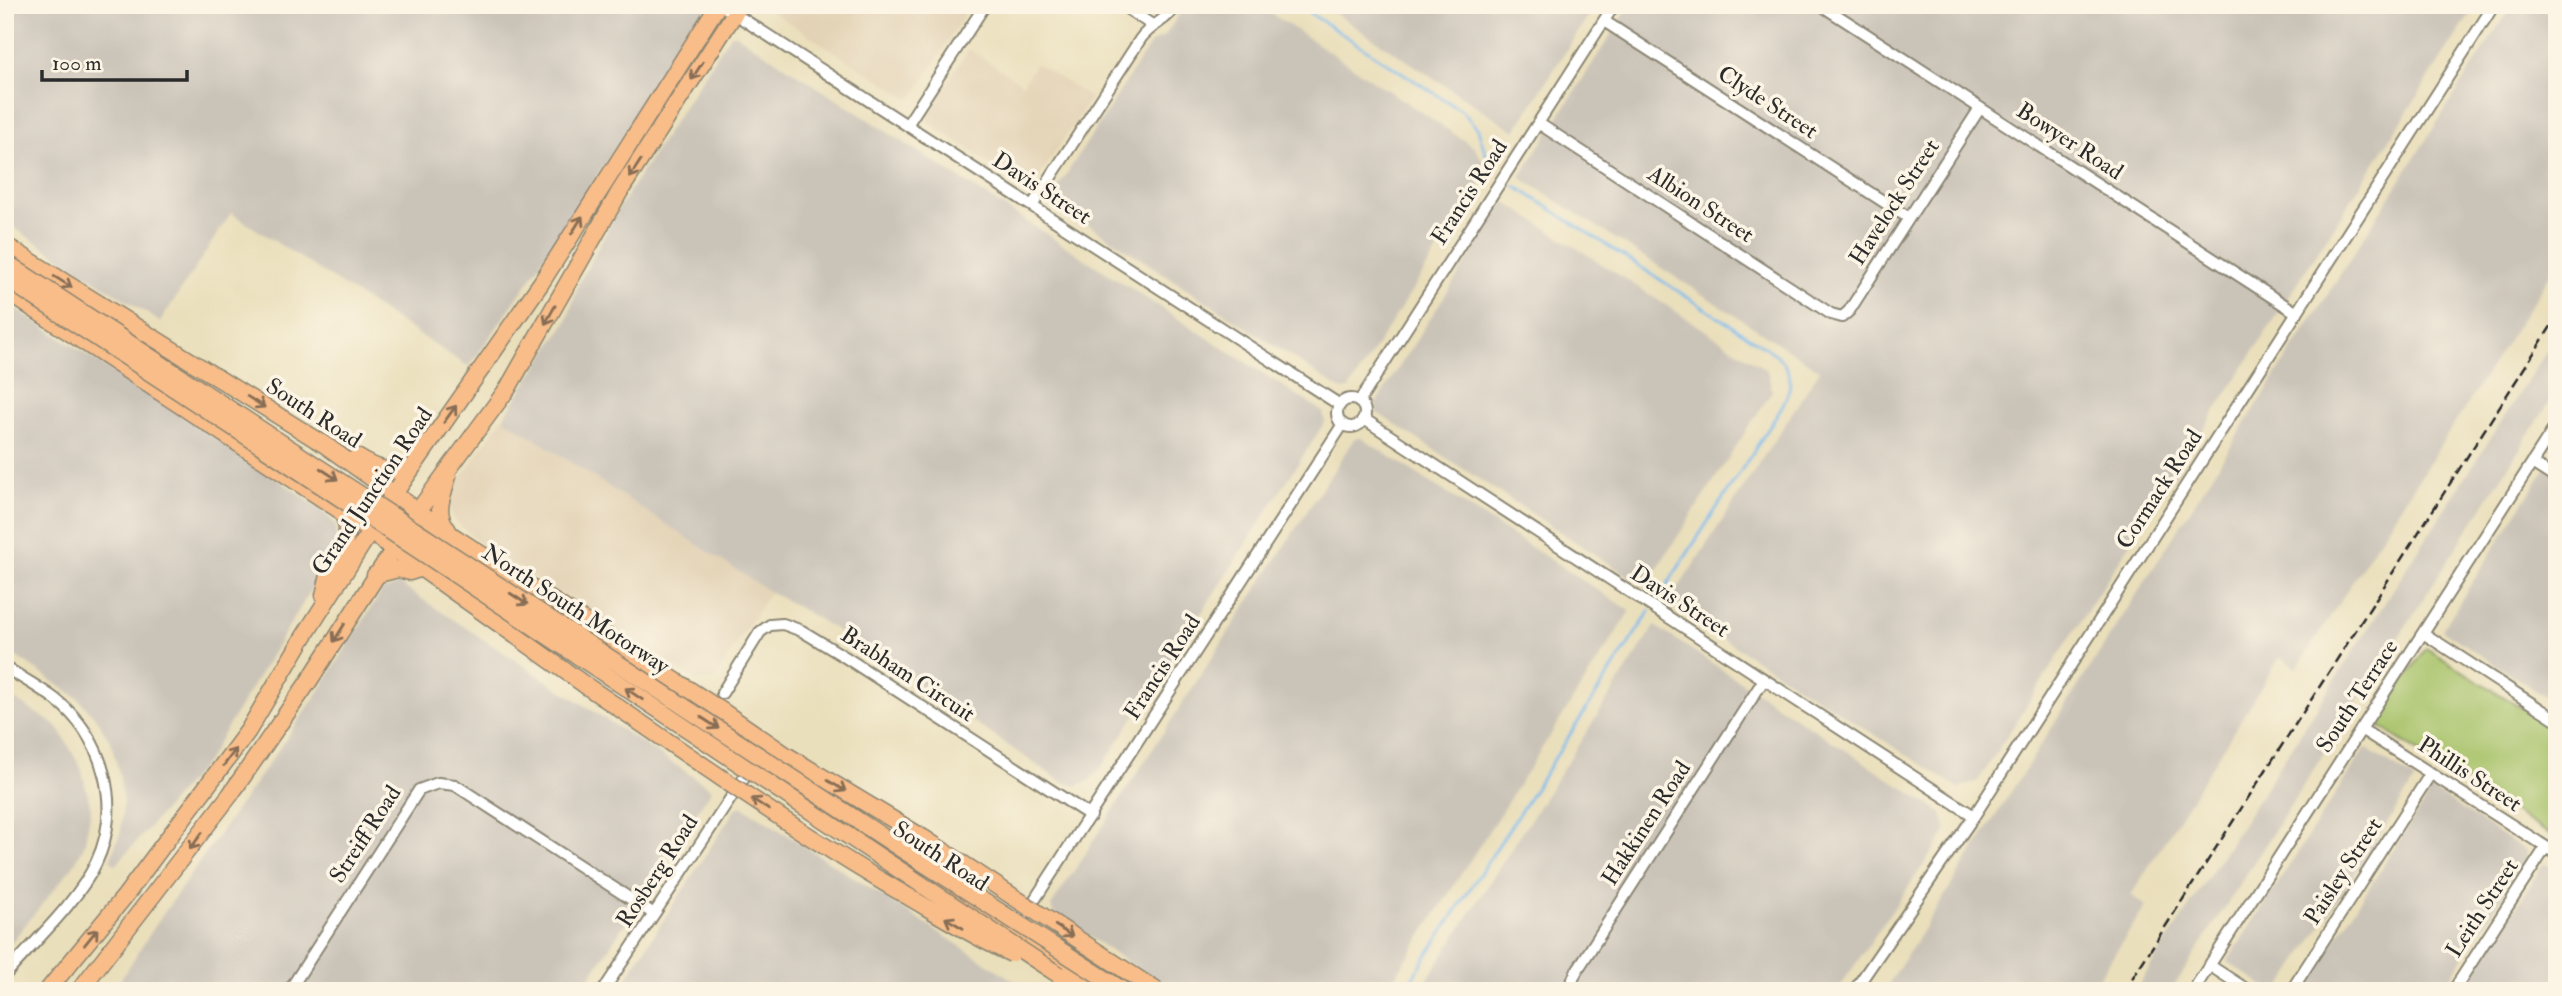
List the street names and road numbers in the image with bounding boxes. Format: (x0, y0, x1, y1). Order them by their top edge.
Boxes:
street label: Clyde Street (1712, 59, 1824, 145)
street label: Bowyer Road (2011, 96, 2129, 186)
street label: Havelock Street (1842, 133, 1946, 271)
street label: Francis Road (1424, 134, 1514, 250)
street label: Davis Street (987, 145, 1097, 231)
street label: Albion Street (1642, 158, 1760, 249)
street label: South Road (261, 371, 367, 455)
street label: Grand Junction Road (305, 401, 439, 581)
street label: Cormack Road (2110, 424, 2208, 554)
street label: North South Motorway (477, 538, 676, 681)
street label: Davis Street (1625, 558, 1735, 644)
street label: Francis Road (1117, 609, 1207, 725)
street label: Brabham Circuit (835, 620, 981, 728)
street label: South Terrace (2310, 634, 2405, 758)
street label: Phillis Street (2413, 730, 2527, 818)
street label: Hakkinen Road (1595, 755, 1697, 891)
street label: Streiff Road (323, 780, 407, 888)
street label: Rosberg Road (610, 809, 704, 933)
street label: Paisley Street (2298, 812, 2388, 930)
street label: South Road (888, 814, 994, 898)
street label: Leith Street (2439, 853, 2525, 963)

